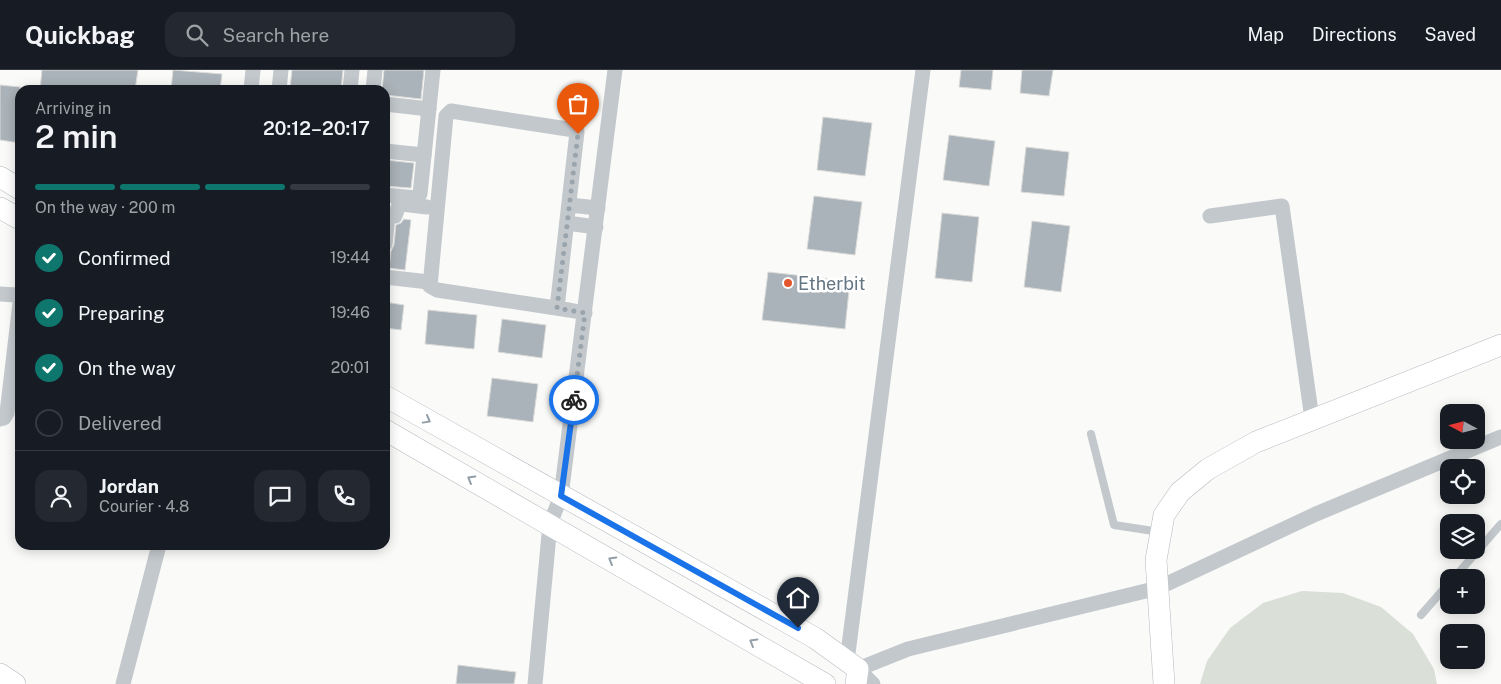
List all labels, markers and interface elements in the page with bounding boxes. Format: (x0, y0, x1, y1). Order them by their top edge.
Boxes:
search box (165, 12, 515, 57)
text: Quickbag (25, 21, 135, 49)
icon: search (183, 21, 211, 49)
text: Search here (223, 24, 329, 46)
text: Map (1247, 24, 1284, 45)
text: Directions (1312, 24, 1397, 45)
text: Saved (1425, 24, 1476, 45)
pin (557, 83, 599, 134)
icon: bag (564, 90, 592, 118)
text: Arriving in (35, 99, 111, 118)
text: 20:12–20:17 (263, 117, 370, 139)
text: 2 min (35, 118, 118, 155)
text: On the way · 200 m (35, 198, 175, 217)
icon: check (35, 244, 63, 272)
text: Confirmed (78, 247, 171, 269)
text: 19:44 (330, 248, 370, 267)
place label: Etherbit (798, 273, 865, 294)
marker: Etherbit (782, 277, 794, 289)
icon: check (35, 299, 63, 327)
text: Preparing (78, 302, 165, 324)
text: 19:46 (330, 303, 370, 322)
icon: check (35, 354, 63, 382)
text: On the way (78, 357, 176, 379)
text: 20:01 (331, 358, 370, 377)
courier (549, 375, 599, 425)
icon: bike (560, 386, 588, 414)
north arrow (1440, 404, 1485, 449)
map controls (1440, 404, 1485, 669)
text: Delivered (78, 412, 162, 434)
one-way arrow (422, 414, 431, 424)
button: locate (1440, 459, 1485, 504)
button: person (35, 470, 87, 522)
button: chat (254, 470, 306, 522)
button: phone (318, 470, 370, 522)
text: Jordan (99, 475, 159, 497)
one-way arrow (468, 476, 477, 486)
text: Courier · 4.8 (99, 497, 189, 516)
button: layers (1440, 514, 1485, 559)
one-way arrow (608, 557, 617, 567)
button: + (1440, 569, 1485, 614)
pin (777, 577, 819, 628)
icon: home (784, 584, 812, 612)
button: − (1440, 624, 1485, 669)
one-way arrow (749, 638, 758, 648)

